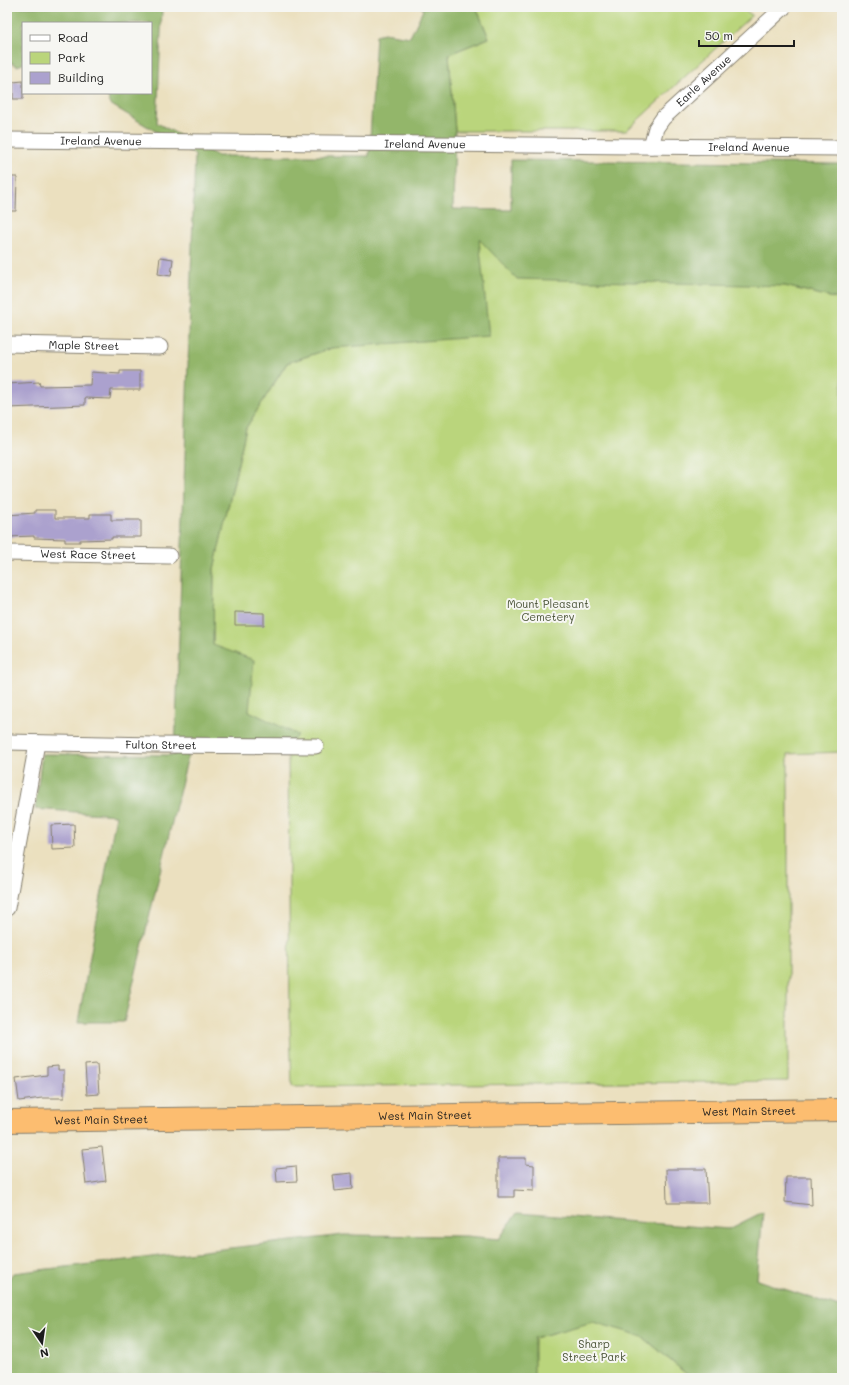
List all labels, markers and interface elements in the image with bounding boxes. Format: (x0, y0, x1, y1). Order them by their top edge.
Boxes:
legend (22, 22, 152, 94)
scale bar (699, 22, 794, 48)
text: 50 m (705, 27, 733, 43)
text: Road (58, 29, 88, 45)
text: Park (58, 49, 85, 65)
street label: Earle Avenue (672, 51, 734, 110)
text: Building (58, 69, 104, 85)
street label: Ireland Avenue (60, 133, 142, 148)
street label: Ireland Avenue (384, 136, 466, 151)
street label: Ireland Avenue (708, 139, 790, 155)
street label: Maple Street (49, 337, 120, 353)
street label: West Race Street (40, 546, 136, 562)
park label: Mount Pleasant Cemetery (507, 596, 589, 624)
street label: Fulton Street (125, 736, 197, 752)
street label: West Main Street (702, 1103, 796, 1119)
street label: West Main Street (378, 1107, 472, 1123)
street label: West Main Street (54, 1111, 148, 1127)
north arrow (22, 1323, 62, 1363)
park label: Sharp Street Park (562, 1336, 626, 1364)
text: N (39, 1345, 50, 1361)

